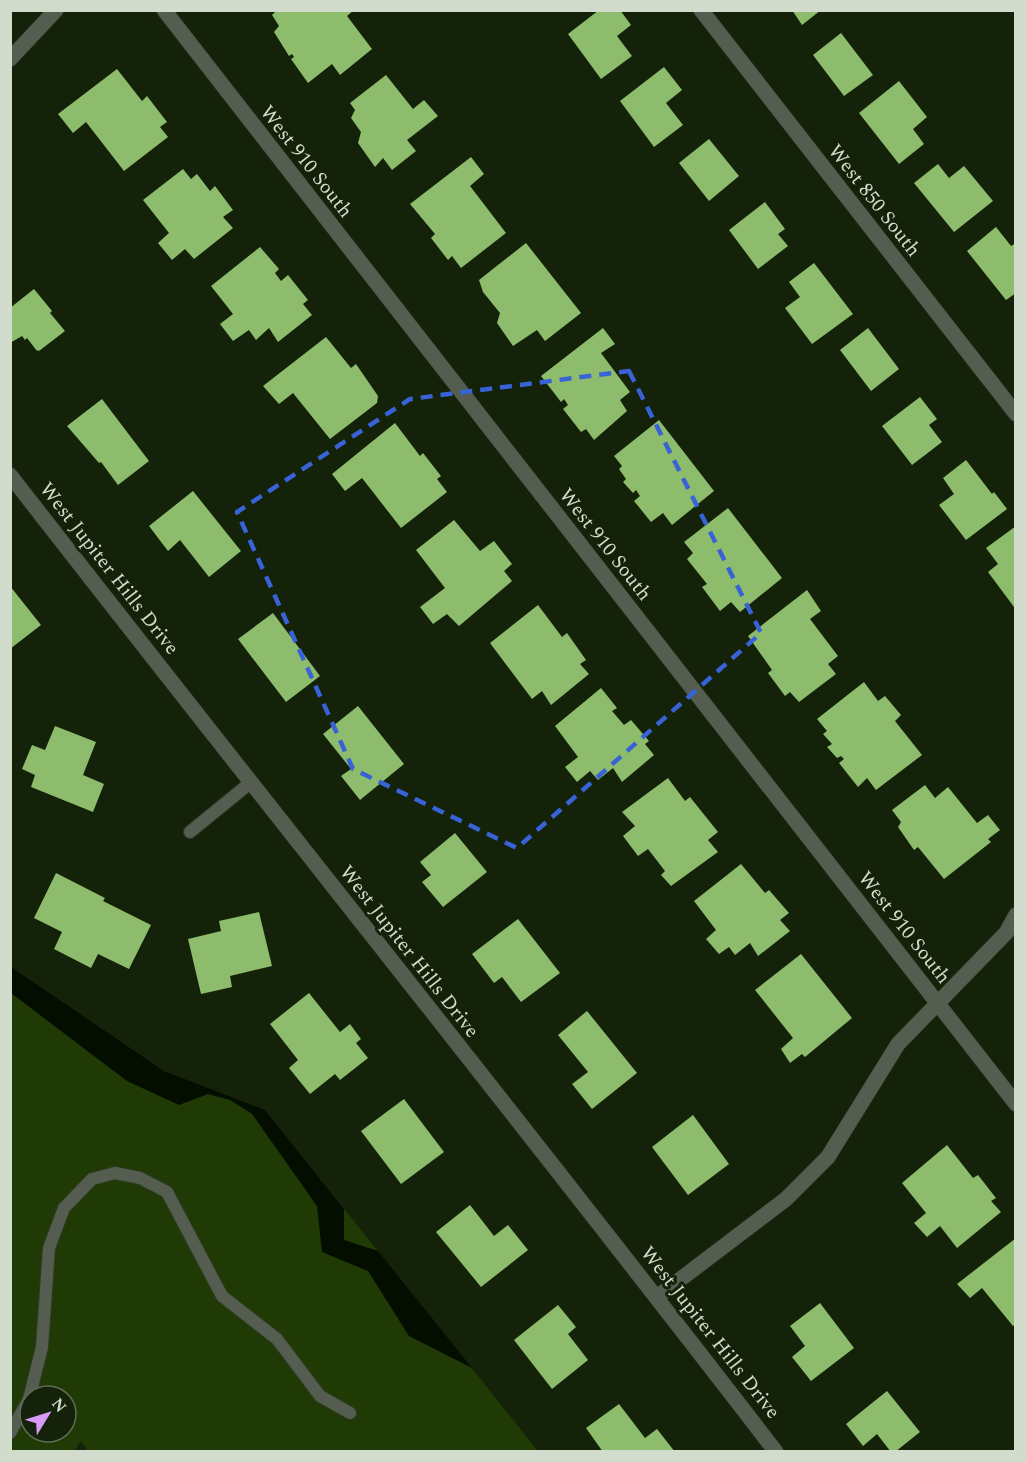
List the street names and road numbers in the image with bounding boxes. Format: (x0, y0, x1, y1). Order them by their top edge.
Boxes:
street label: West 910 South (252, 99, 360, 225)
street label: West 850 South (820, 138, 928, 264)
street label: West Jupiter Hills Drive (32, 476, 186, 662)
street label: West 910 South (551, 482, 659, 608)
street label: West Jupiter Hills Drive (332, 859, 486, 1045)
street label: West 910 South (850, 865, 958, 991)
street label: West Jupiter Hills Drive (633, 1240, 787, 1426)

